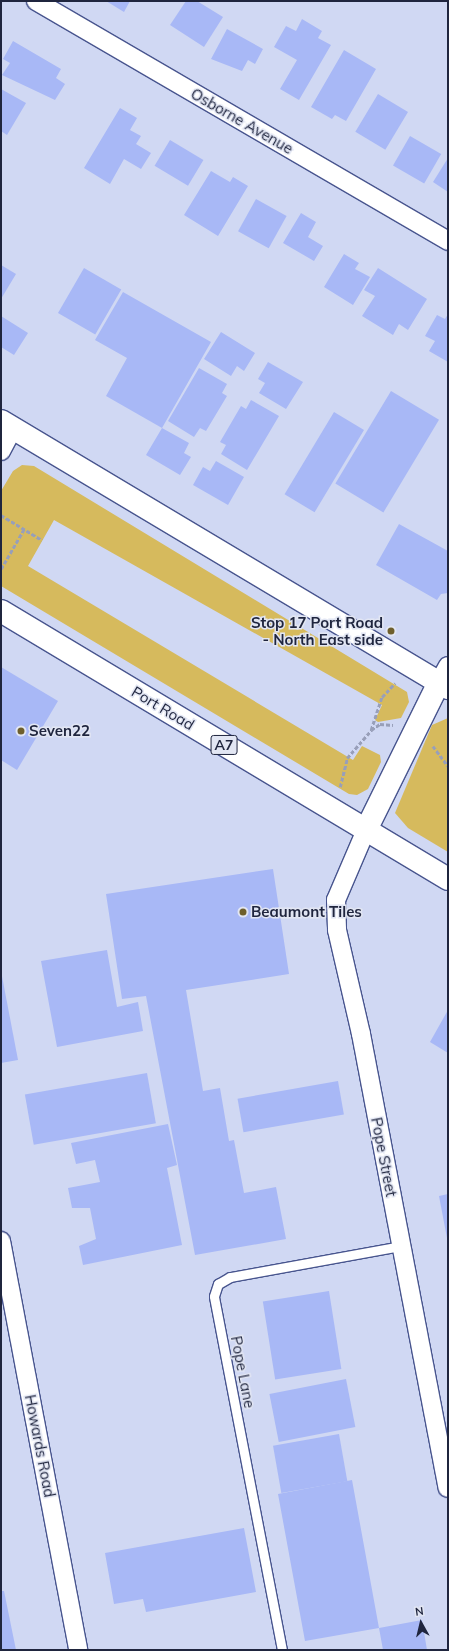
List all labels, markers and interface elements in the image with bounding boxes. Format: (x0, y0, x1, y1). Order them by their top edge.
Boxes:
street label: Osborne Avenue (188, 84, 296, 158)
place label: Stop 17 Port Road - North East side (251, 613, 383, 648)
marker: Stop 17 Port Road - North East side (386, 626, 396, 636)
street label: Port Road (128, 682, 198, 734)
place label: Seven22 (29, 722, 90, 740)
marker: Seven22 (16, 726, 26, 736)
road number: A7 (210, 733, 238, 757)
place label: Beaumont Tiles (251, 903, 362, 921)
marker: Beaumont Tiles (238, 907, 248, 917)
street label: Pope Street (367, 1116, 401, 1198)
street label: Pope Lane (227, 1334, 259, 1410)
street label: Howards Road (21, 1393, 59, 1499)
north arrow (401, 1603, 441, 1643)
text: N (414, 1604, 424, 1619)

